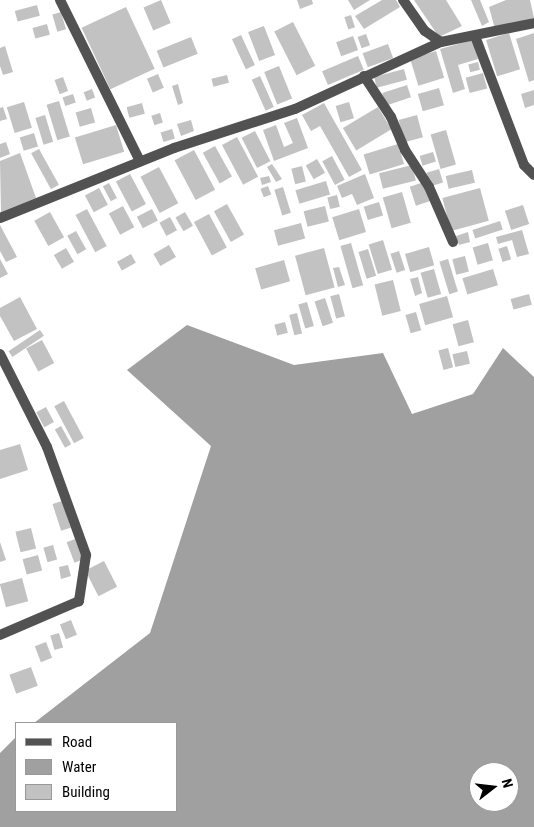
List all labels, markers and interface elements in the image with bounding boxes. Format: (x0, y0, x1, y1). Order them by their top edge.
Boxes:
legend (15, 722, 178, 812)
text: Road (62, 733, 92, 751)
text: Water (62, 758, 96, 776)
north arrow (469, 762, 519, 812)
text: N (499, 777, 516, 789)
text: Building (62, 783, 110, 801)

